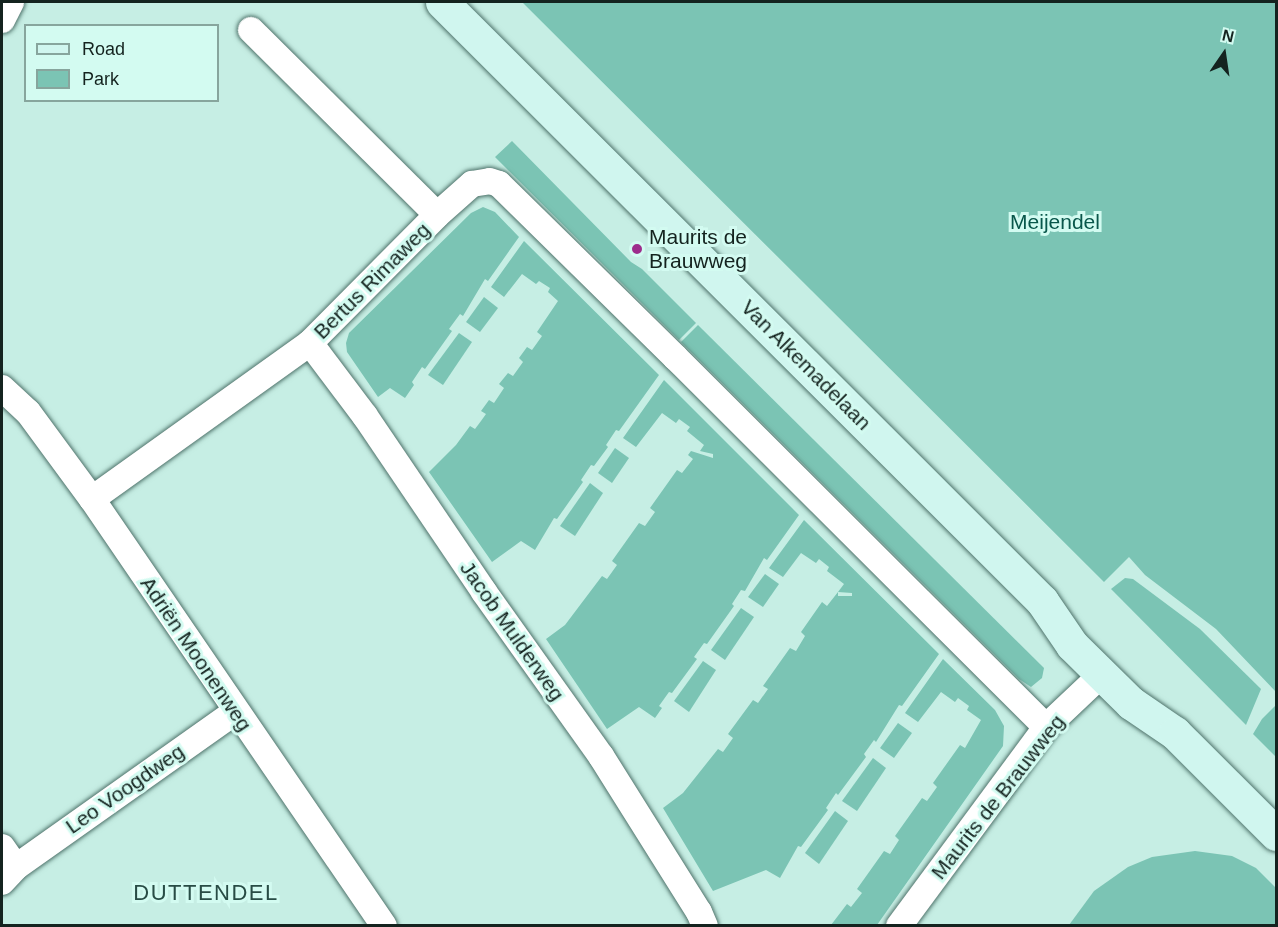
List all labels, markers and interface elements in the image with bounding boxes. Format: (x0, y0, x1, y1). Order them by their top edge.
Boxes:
legend (24, 24, 219, 102)
north arrow (1194, 24, 1254, 84)
text: N (1221, 26, 1236, 46)
text: Road (82, 39, 125, 59)
text: Park (82, 69, 119, 89)
park label: Meijendel (1010, 209, 1100, 235)
street label: Bertus Rimaweg (309, 218, 435, 344)
place label: Maurits de Brauwweg (649, 224, 747, 274)
marker: Maurits de Brauwweg (630, 242, 644, 256)
street label: Van Alkemadelaan (735, 294, 877, 436)
street label: Jacob Mulderweg (454, 556, 570, 706)
street label: Adriën Moonenweg (135, 572, 257, 736)
street label: Maurits de Brauwweg (926, 710, 1070, 884)
street label: Leo Voogdweg (61, 739, 189, 839)
district label: DUTTENDEL (133, 880, 279, 906)

